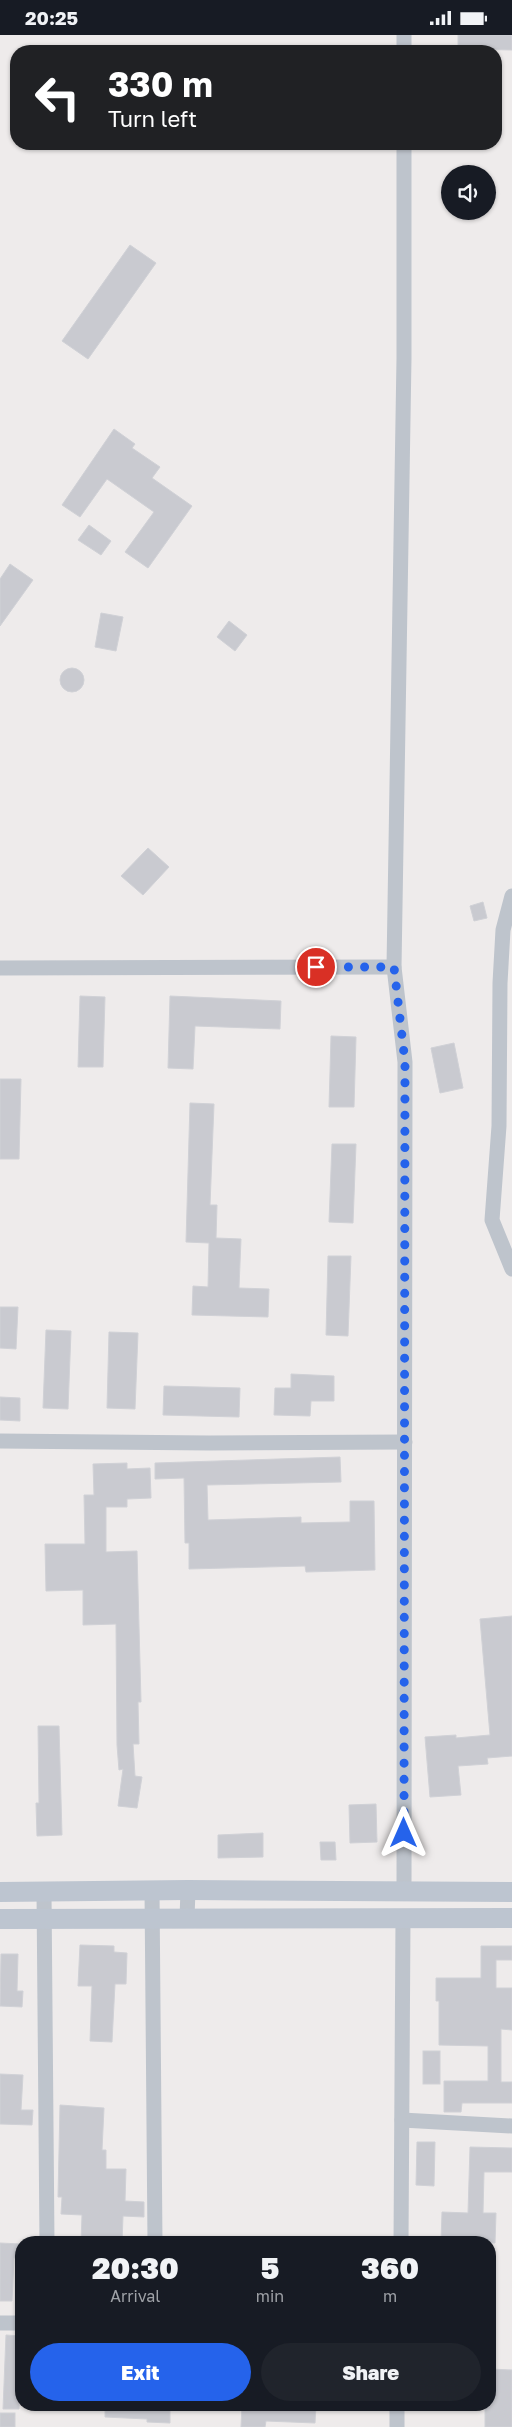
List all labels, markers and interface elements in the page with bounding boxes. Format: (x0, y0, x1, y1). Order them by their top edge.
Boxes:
text: 20:25 (25, 6, 78, 29)
text: 330 m (108, 63, 213, 105)
icon: left (25, 65, 90, 130)
text: Turn left (108, 105, 197, 132)
map controls (441, 165, 496, 220)
button: sound (441, 165, 496, 220)
pin (295, 946, 337, 988)
icon: arrive (302, 953, 330, 981)
position arrow (377, 1806, 429, 1858)
text: 20:30 (92, 2250, 179, 2286)
text: 5 (260, 2250, 279, 2286)
text: 360 (361, 2250, 419, 2286)
text: Arrival (110, 2286, 160, 2306)
text: min (256, 2286, 284, 2306)
text: m (383, 2286, 397, 2306)
button: Exit (30, 2343, 251, 2401)
button: Share (261, 2343, 481, 2401)

